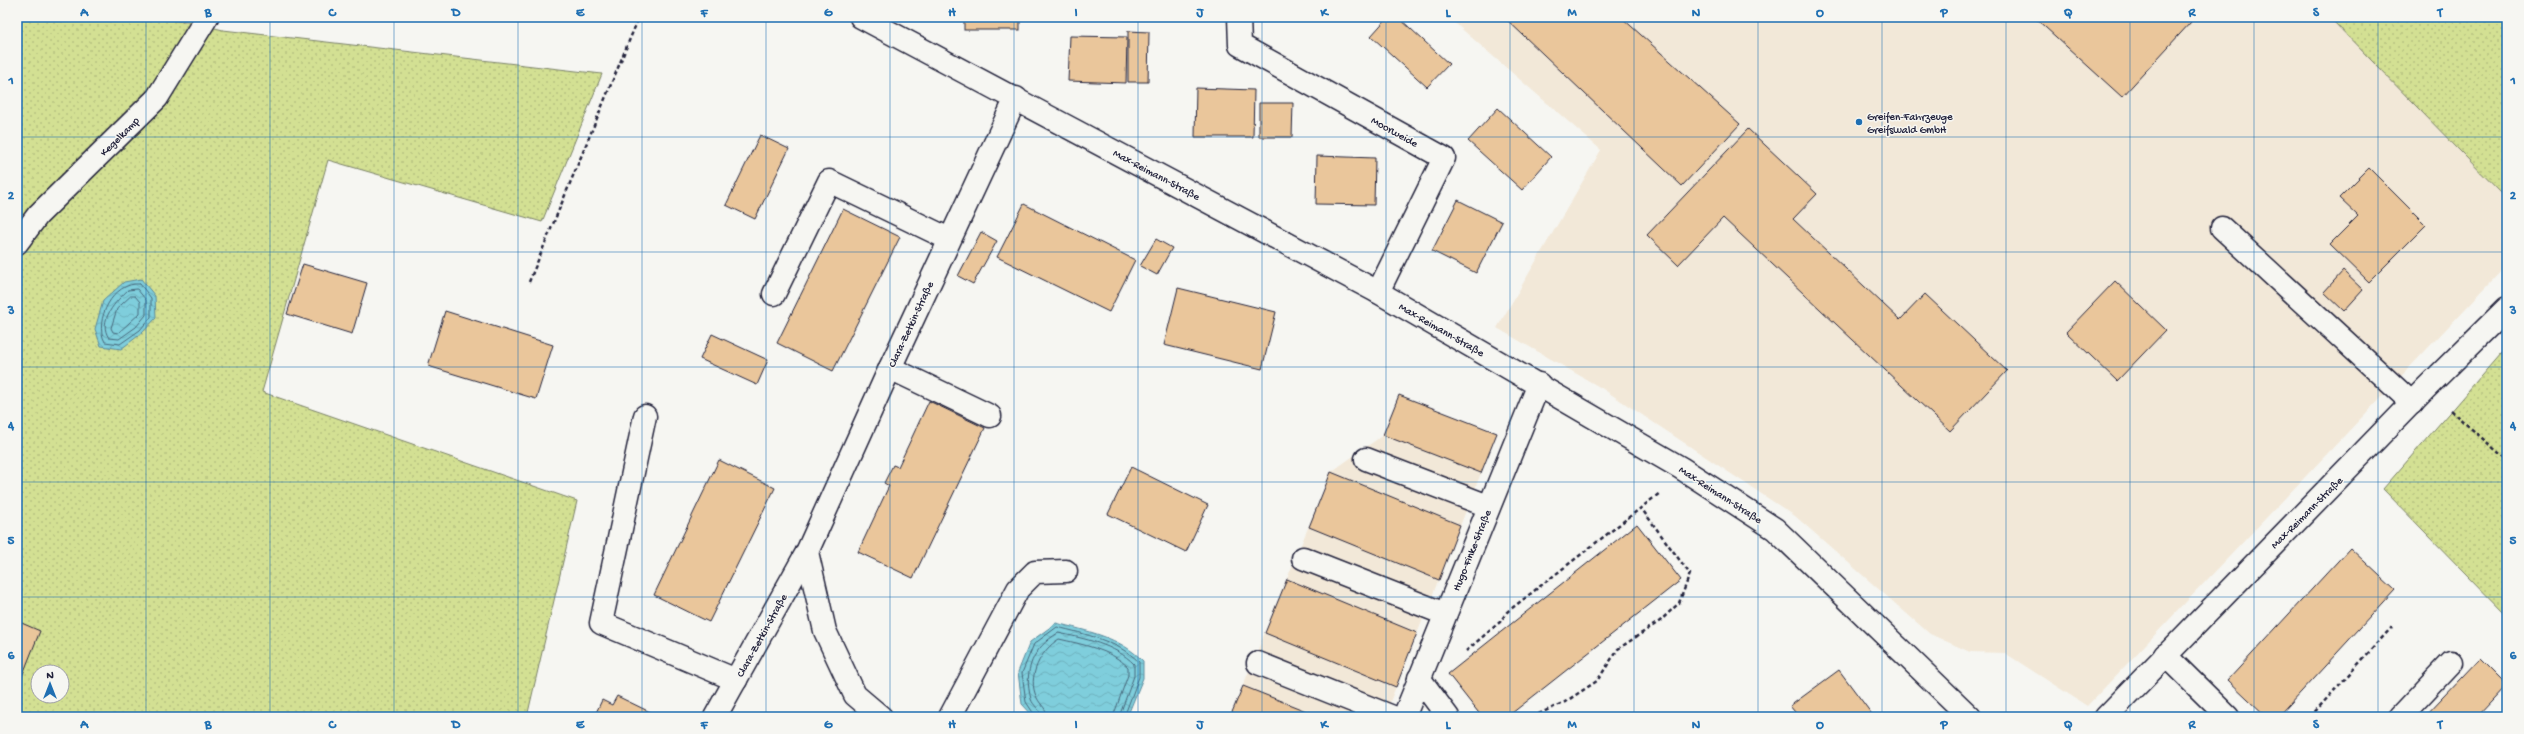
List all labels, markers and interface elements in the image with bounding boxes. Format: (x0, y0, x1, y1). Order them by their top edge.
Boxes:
text: A (79, 6, 89, 21)
text: B (204, 6, 213, 21)
text: C (327, 6, 337, 21)
text: D (451, 6, 461, 21)
text: E (576, 6, 585, 21)
text: F (700, 6, 709, 21)
text: G (824, 6, 833, 21)
text: H (948, 6, 956, 21)
text: I (1074, 6, 1078, 21)
text: J (1196, 6, 1205, 21)
text: K (1319, 6, 1329, 21)
text: L (1446, 6, 1452, 21)
text: M (1567, 6, 1577, 21)
text: N (1692, 6, 1701, 21)
text: O (1816, 6, 1824, 21)
text: P (1939, 6, 1948, 21)
text: Q (2064, 6, 2073, 21)
text: R (2188, 6, 2197, 21)
text: S (2313, 6, 2320, 21)
text: T (2436, 6, 2443, 21)
text: 1 (7, 74, 14, 89)
text: 1 (2509, 74, 2516, 89)
place label: Greifen-Fahrzeuge Greifswald GmbH (1867, 111, 1953, 137)
street label: Kegelkamp (98, 115, 143, 159)
street label: Moorweide (1369, 115, 1420, 151)
marker: Greifen-Fahrzeuge Greifswald GmbH (1854, 117, 1864, 127)
street label: Max-Reimann-Straße (1111, 148, 1202, 204)
text: 2 (8, 189, 15, 204)
text: 2 (2510, 189, 2517, 204)
street label: Clara-Zetkin-Straße (887, 280, 937, 370)
street label: Max-Reimann-Straße (1396, 301, 1486, 360)
text: 3 (7, 304, 15, 319)
text: 3 (2509, 304, 2517, 319)
text: 4 (7, 419, 15, 434)
text: 4 (2509, 419, 2517, 434)
street label: Max-Reimann-Straße (1676, 464, 1764, 527)
street label: Max-Reimann-Straße (2269, 475, 2346, 552)
street label: Hugo-Finke-Straße (1451, 508, 1495, 593)
text: 5 (8, 534, 15, 549)
text: 5 (2510, 534, 2517, 549)
street label: Clara-Zetkin-Straße (735, 592, 791, 680)
text: 6 (8, 649, 15, 664)
text: 6 (2510, 649, 2517, 664)
north arrow (30, 664, 70, 704)
text: N (46, 670, 54, 682)
text: A (79, 718, 89, 733)
text: B (204, 718, 213, 733)
text: C (327, 718, 337, 733)
text: D (451, 718, 461, 733)
text: E (576, 718, 585, 733)
text: F (700, 718, 709, 733)
text: G (824, 718, 833, 733)
text: H (948, 718, 956, 733)
text: I (1074, 718, 1078, 733)
text: J (1196, 718, 1205, 733)
text: K (1319, 718, 1329, 733)
text: L (1446, 718, 1452, 733)
text: M (1567, 718, 1577, 733)
text: N (1692, 718, 1701, 733)
text: O (1816, 718, 1824, 733)
text: P (1939, 718, 1948, 733)
text: Q (2064, 718, 2073, 733)
text: R (2188, 718, 2197, 733)
text: S (2313, 718, 2320, 733)
text: T (2436, 718, 2443, 733)

